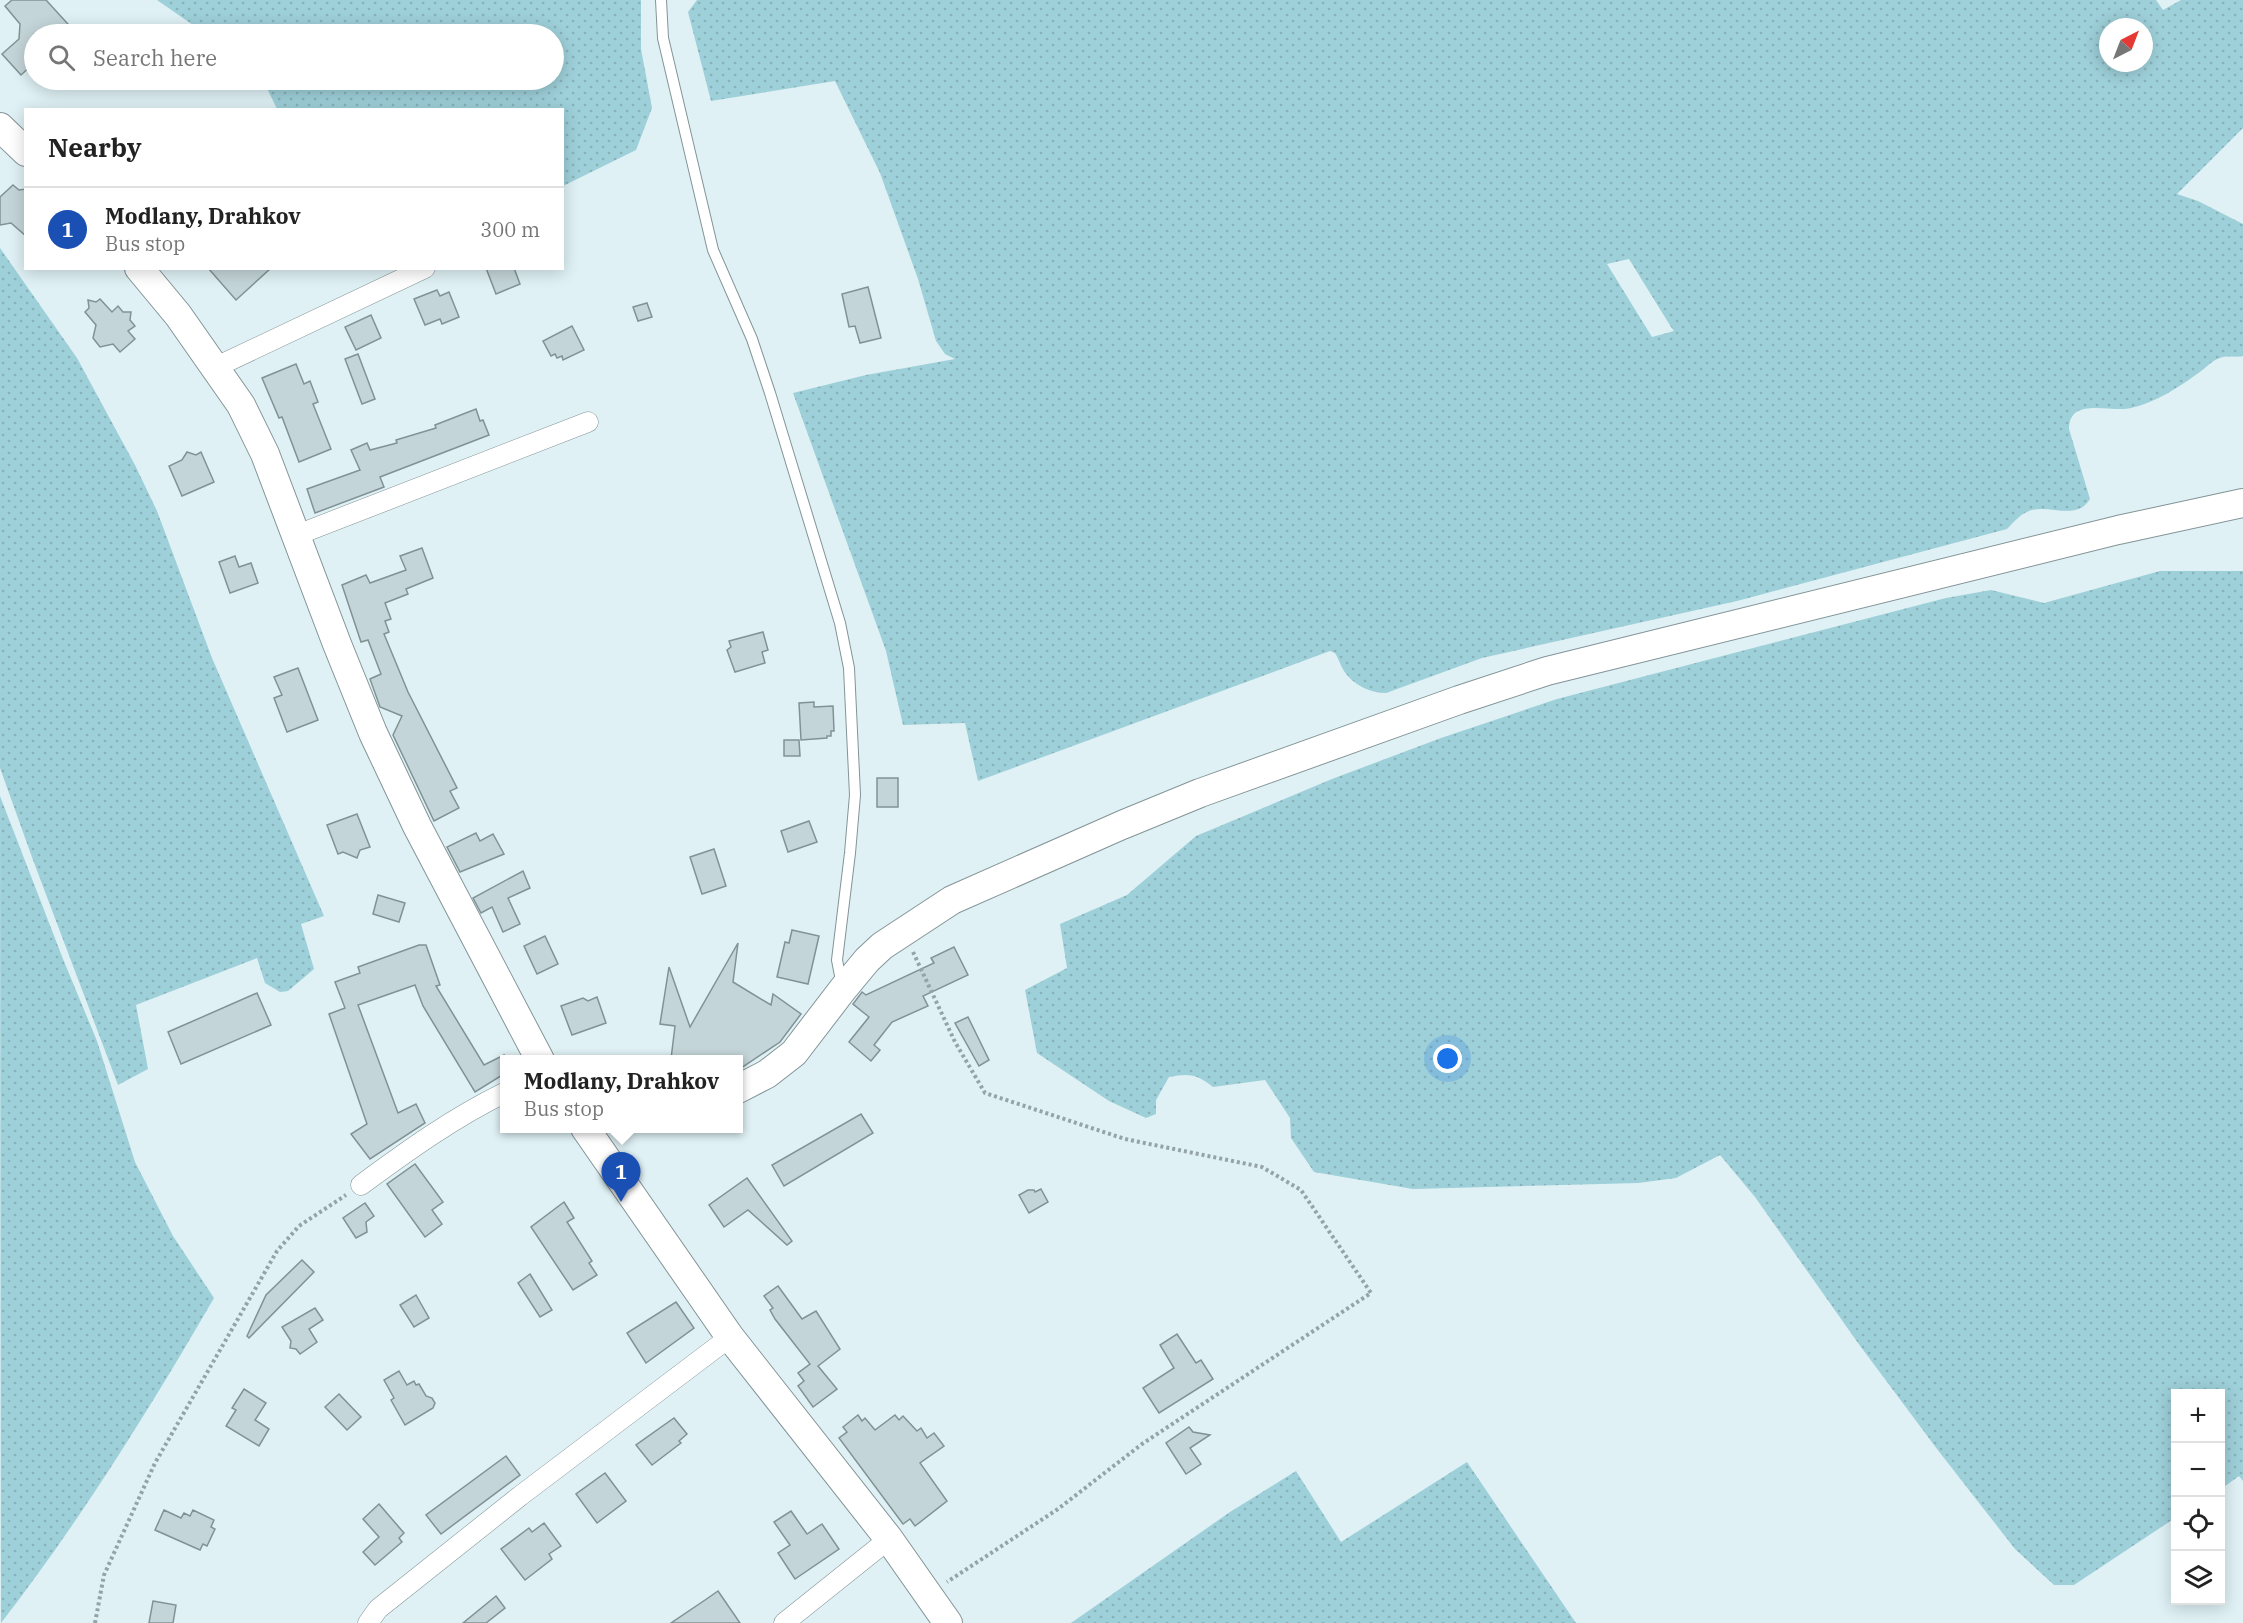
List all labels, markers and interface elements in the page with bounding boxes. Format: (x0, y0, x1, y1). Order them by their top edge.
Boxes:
north arrow (2099, 18, 2153, 72)
search box (24, 24, 564, 90)
icon: search (45, 41, 78, 74)
text: Search here (93, 43, 217, 72)
text: Nearby (48, 130, 142, 164)
text: Modlany, Drahkov (105, 201, 301, 230)
text: 1 (62, 216, 74, 243)
text: 300 m (480, 216, 540, 243)
text: Bus stop (105, 230, 185, 257)
your location (1433, 1044, 1462, 1073)
popup (500, 1055, 743, 1133)
text: Modlany, Drahkov (524, 1066, 719, 1095)
text: Bus stop (524, 1095, 604, 1122)
pin: 1 (602, 1152, 640, 1202)
map controls (2171, 1389, 2225, 1605)
button: + (2171, 1389, 2225, 1443)
button: − (2171, 1443, 2225, 1497)
button: locate (2171, 1497, 2225, 1551)
button: layers (2171, 1551, 2225, 1605)

